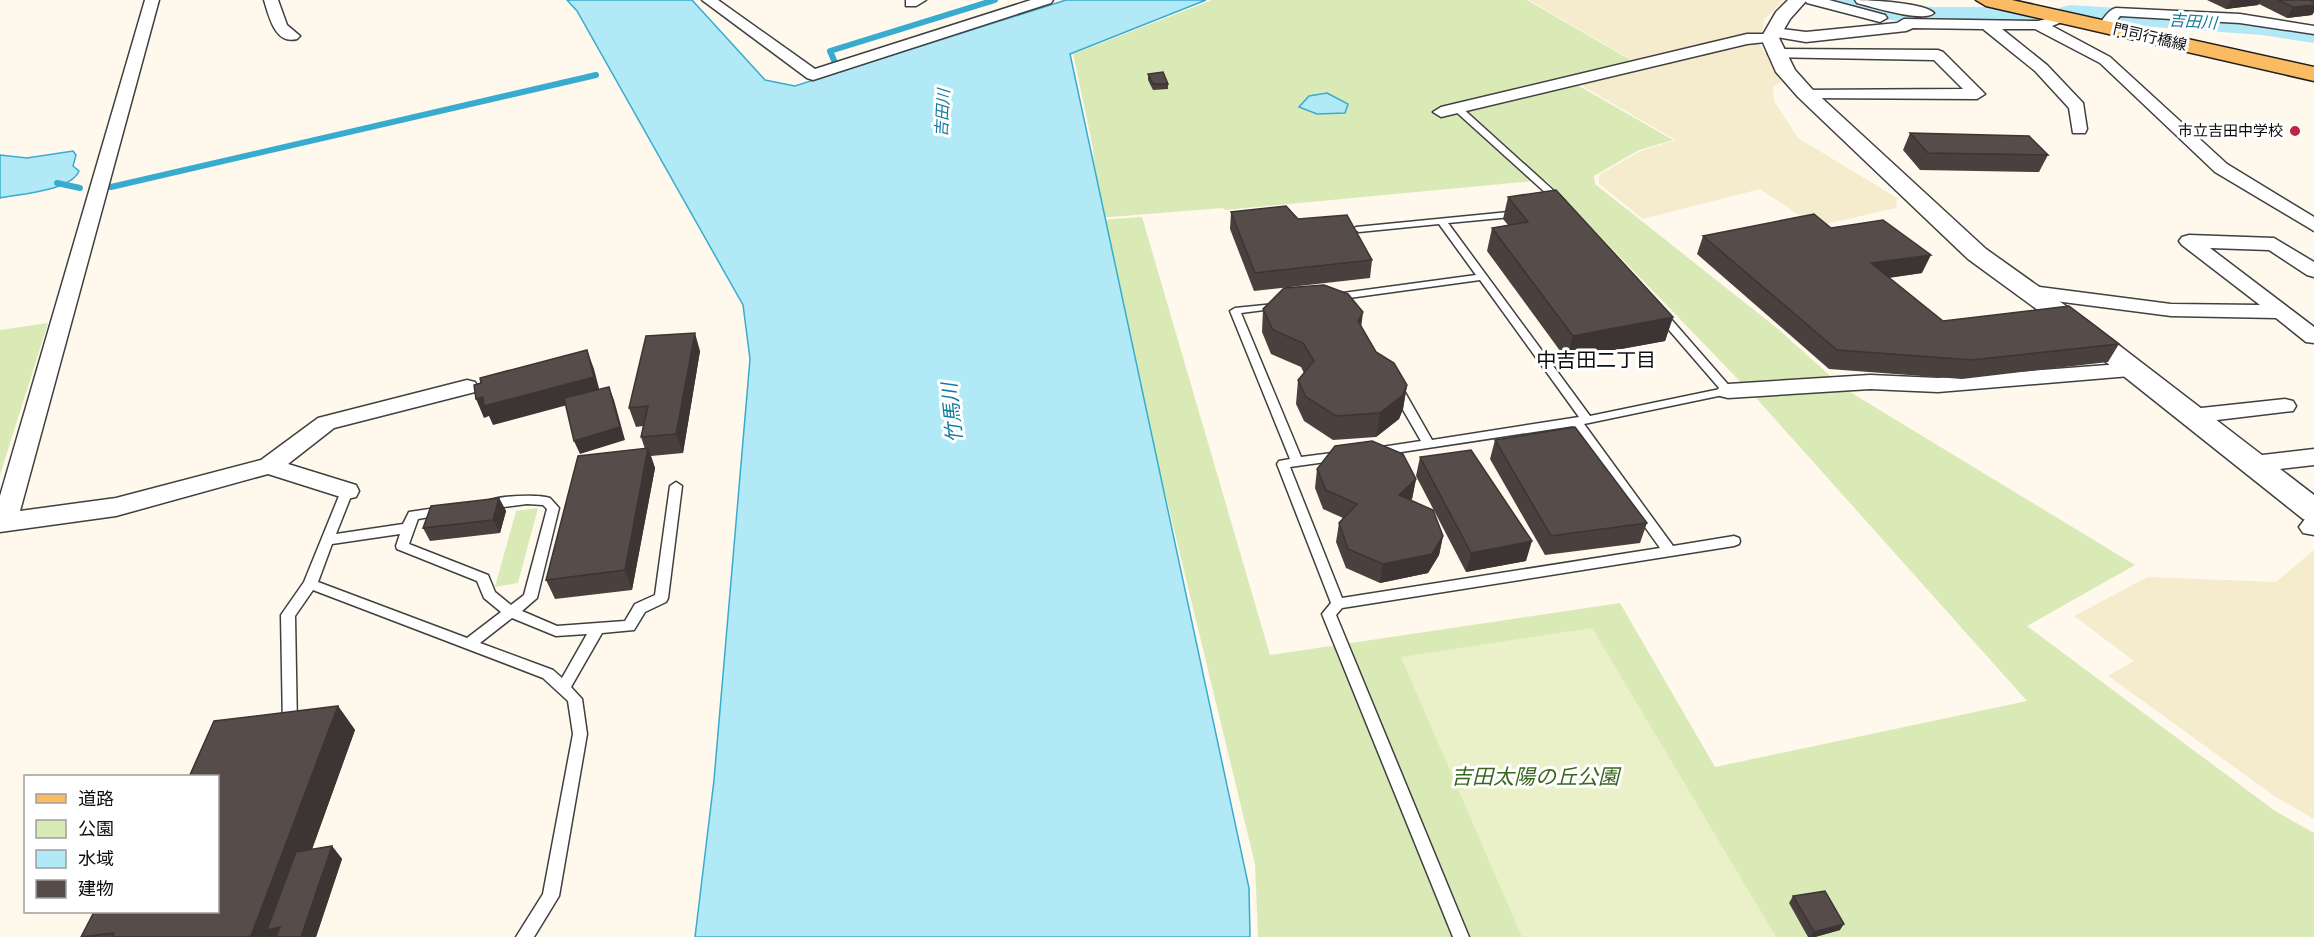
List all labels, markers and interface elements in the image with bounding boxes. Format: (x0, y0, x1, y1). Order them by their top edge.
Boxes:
water label: 吉田川 (2168, 10, 2220, 33)
street label: 門司行橋線 (2111, 20, 2189, 54)
water label: 吉田川 (932, 87, 953, 137)
place label: 市立吉田中学校 (2178, 122, 2283, 140)
marker: 市立吉田中学校 (2288, 124, 2302, 138)
district label: 中吉田二丁目 (1536, 348, 1656, 372)
water label: 竹馬川 (937, 380, 967, 444)
park label: 吉田太陽の丘公園 (1451, 765, 1622, 789)
legend (24, 775, 219, 913)
text: 道路 (78, 788, 114, 809)
text: 公園 (78, 818, 114, 839)
text: 水域 (78, 848, 114, 869)
text: 建物 (78, 878, 114, 899)

